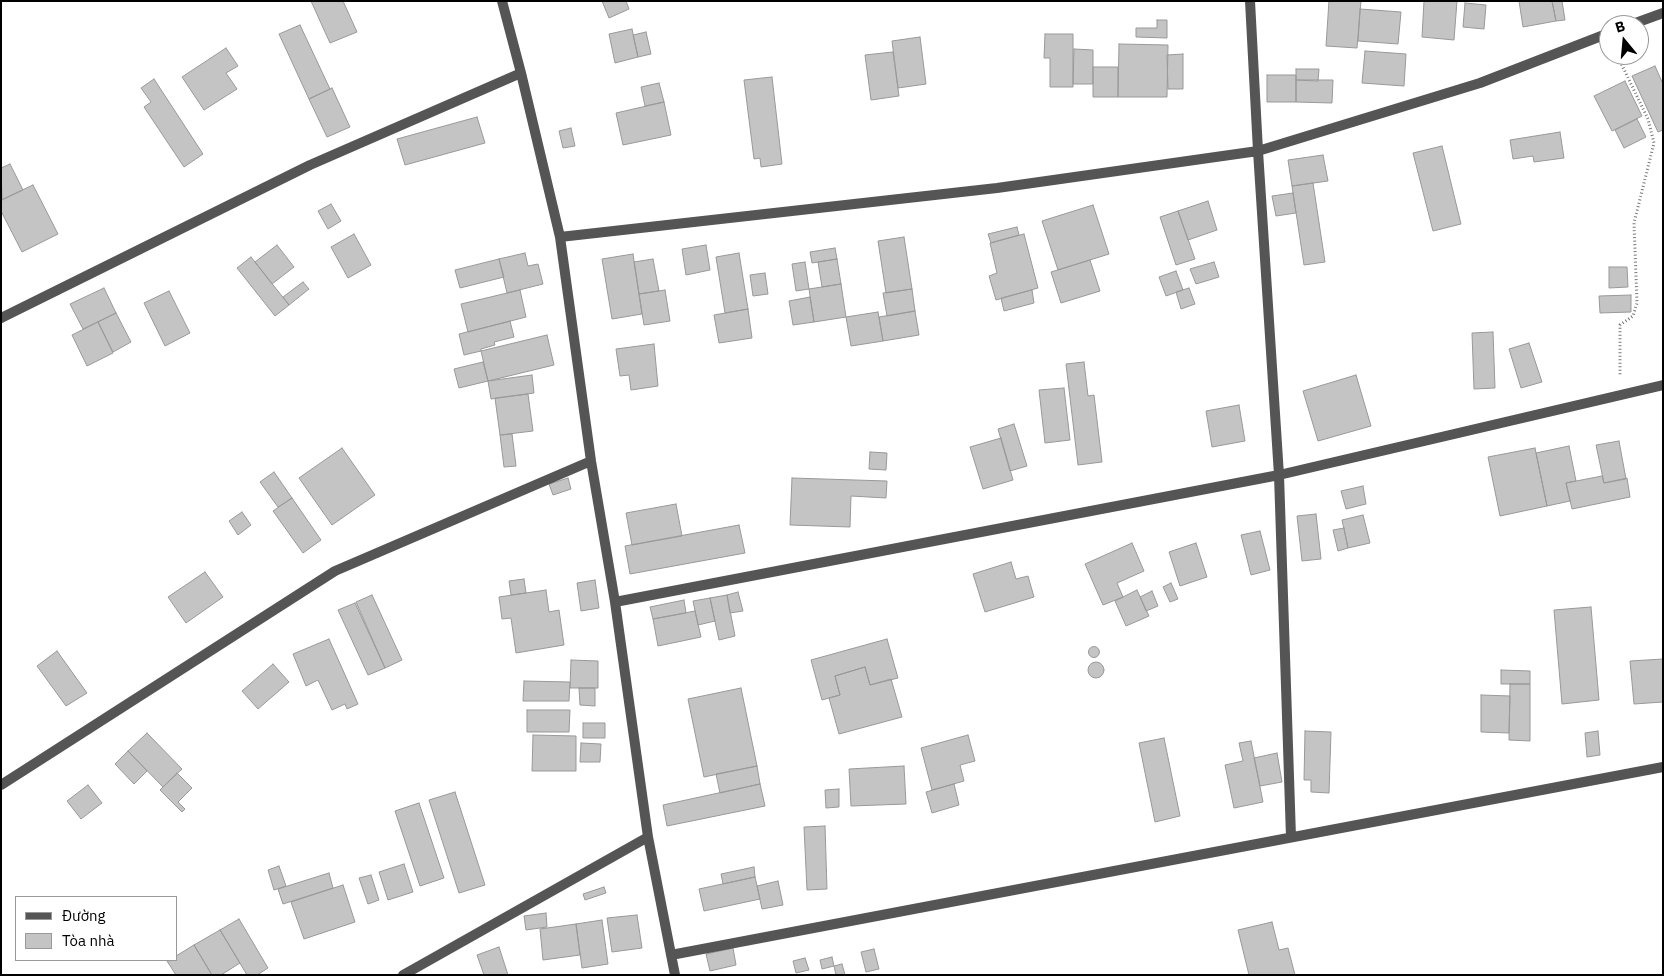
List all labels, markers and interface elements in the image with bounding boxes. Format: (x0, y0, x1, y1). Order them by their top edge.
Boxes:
north arrow (1599, 15, 1649, 65)
text: B (1613, 17, 1627, 37)
legend (15, 896, 178, 961)
text: Đường (62, 906, 105, 925)
text: Tòa nhà (62, 931, 115, 950)

